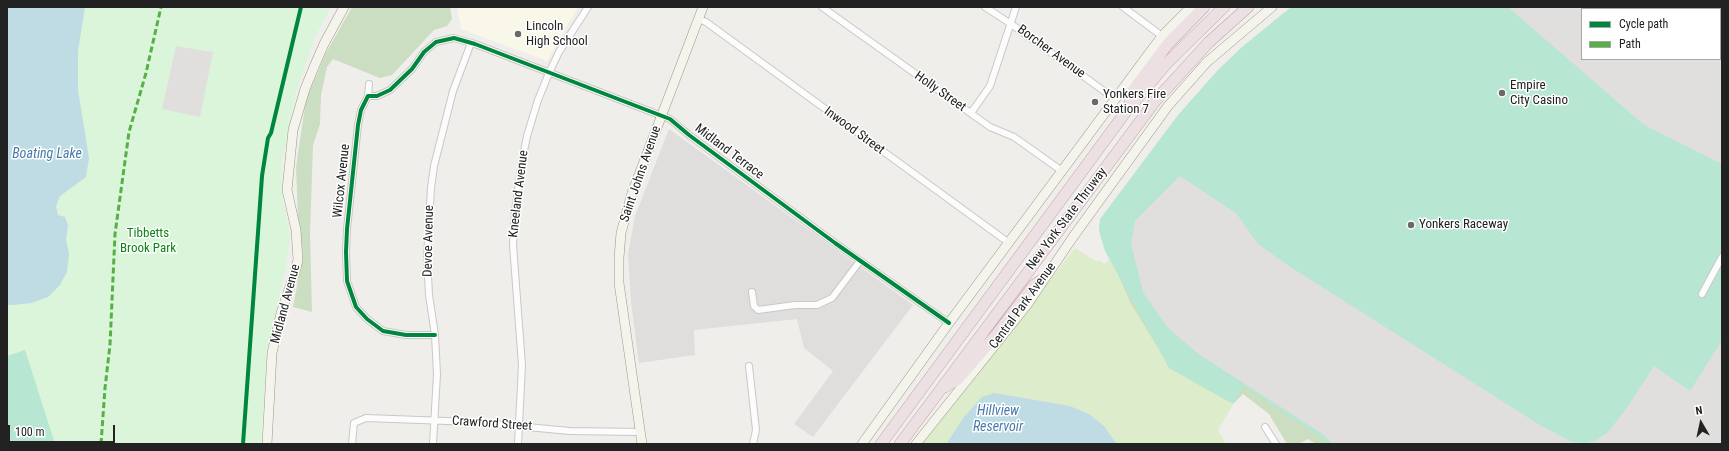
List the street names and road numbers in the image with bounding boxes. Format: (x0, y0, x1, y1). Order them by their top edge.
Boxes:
street label: Borcher Avenue (1014, 22, 1088, 82)
street label: Holly Street (911, 69, 969, 115)
street label: Inwood Street (821, 104, 887, 158)
street label: Midland Terrace (691, 121, 767, 183)
street label: Saint Johns Avenue (617, 124, 665, 224)
street label: Wilcox Avenue (330, 143, 354, 219)
street label: Kneeland Avenue (506, 149, 532, 239)
street label: New York State Thruway (1023, 165, 1111, 273)
street label: Devoe Avenue (421, 205, 437, 277)
street label: Central Park Avenue (986, 260, 1060, 352)
street label: Midland Avenue (268, 263, 304, 345)
street label: Crawford Street (451, 413, 533, 435)

